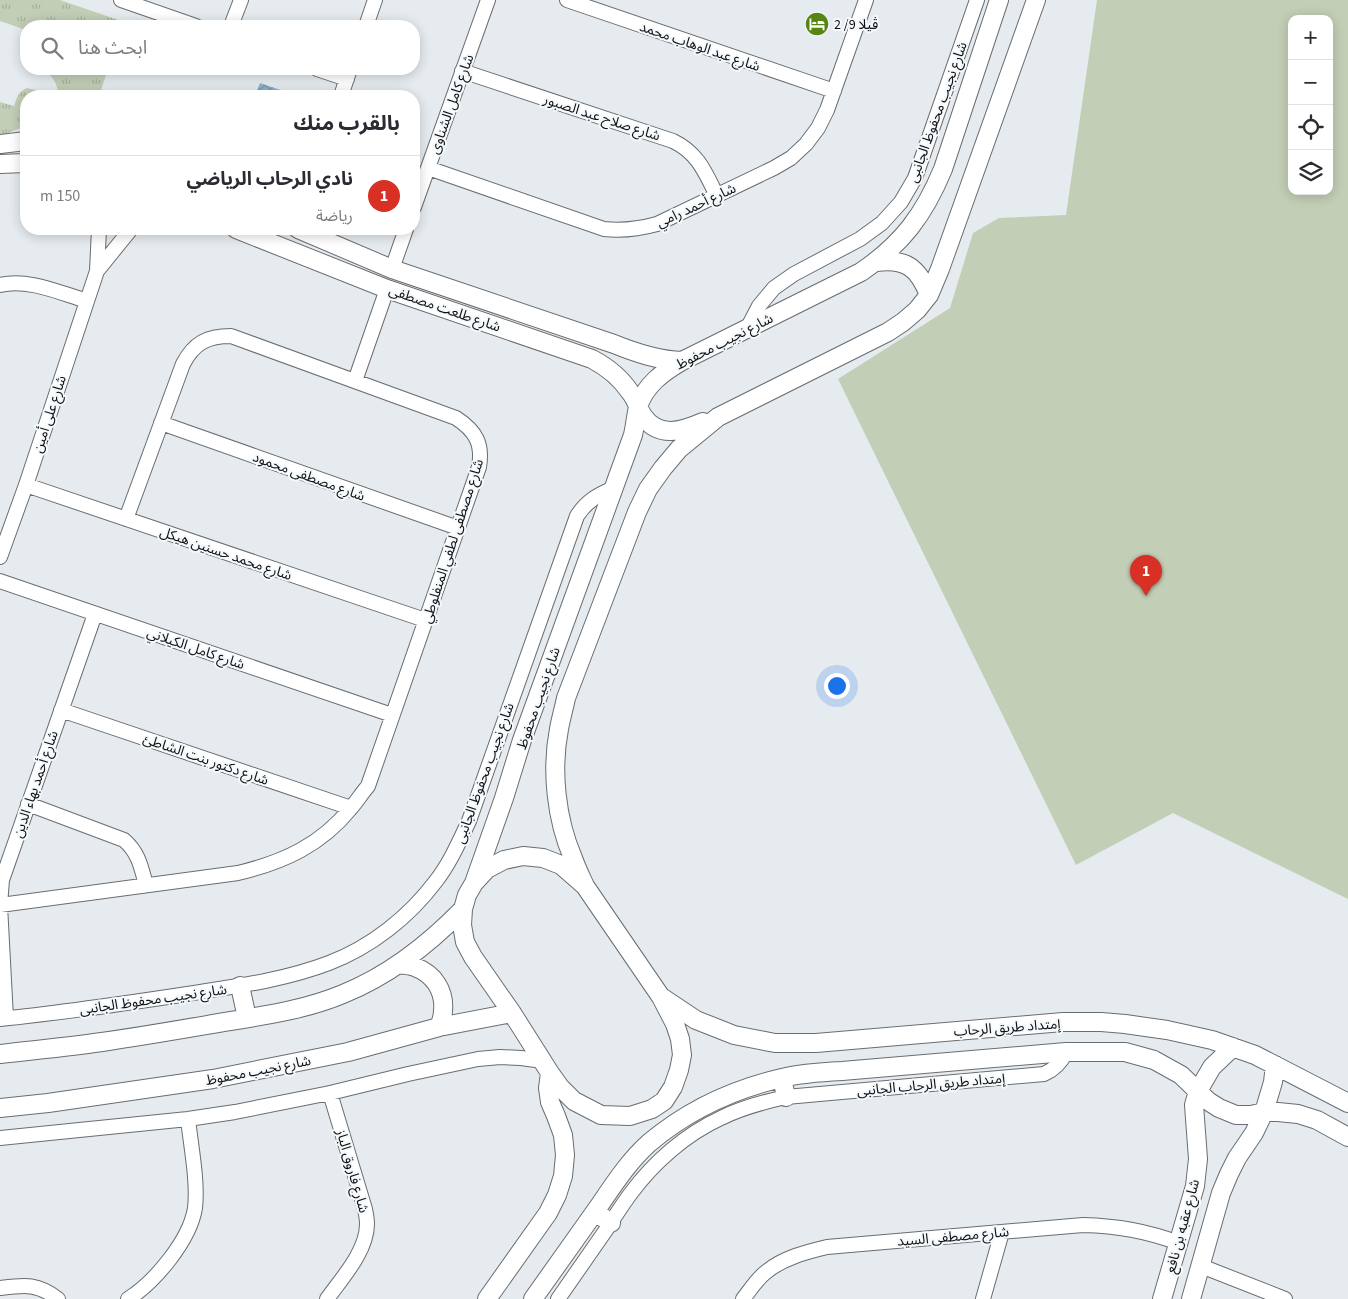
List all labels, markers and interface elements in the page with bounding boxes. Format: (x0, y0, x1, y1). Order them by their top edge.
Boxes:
hotel icon: ڤيلا 9/ 2 (804, 11, 830, 37)
place label: ڤيلا 9/ 2 (834, 15, 878, 35)
map controls (1288, 15, 1333, 195)
button: + (1288, 15, 1333, 60)
street label: شارع عبد الوهاب محمد (637, 17, 763, 77)
search box (20, 20, 420, 75)
icon: search (38, 34, 66, 62)
text: ابحث هنا (78, 35, 147, 62)
street label: شارع نجيب محفوظ الجانبى (903, 39, 973, 186)
street label: شارع كامل الشناوى (425, 52, 479, 157)
button: − (1288, 60, 1333, 105)
street label: شارع صلاح عبد الصبور (540, 89, 663, 146)
button: locate (1288, 105, 1333, 150)
text: بالقرب منك (293, 108, 400, 138)
button: layers (1288, 150, 1333, 195)
text: نادي الرحاب الرياضي (186, 166, 353, 193)
street label: شارع أحمد رامي (653, 179, 740, 233)
text: 150 m (40, 185, 80, 207)
text: 1 (380, 185, 388, 207)
text: رياضة (316, 205, 353, 227)
street label: شارع طلعت مصطفى (386, 280, 503, 337)
street label: شارع نجيب محفوظ (672, 309, 777, 375)
street label: شارع على أمين (28, 373, 72, 456)
street label: شارع مصطفى محمود (250, 447, 368, 507)
street label: شارع مصطفى لطفي المنفلوطي (417, 457, 489, 626)
street label: شارع محمد حسنين هيكل (157, 522, 294, 586)
pin: 1 (1130, 555, 1162, 596)
street label: شارع كامل الكيلاني (144, 623, 247, 675)
street label: شارع نجيب محفوظ (512, 644, 566, 752)
your location (824, 673, 850, 699)
street label: شارع نجيب محفوظ الجانبى (450, 700, 520, 847)
street label: شارع أحمد بهاء الدين (8, 728, 64, 841)
street label: شارع دكتور بنت الشاطئ (140, 729, 271, 791)
street label: شارع نجيب محفوظ الجانبى (78, 980, 228, 1020)
street label: إمتداد طريق الرحاب (953, 1014, 1062, 1042)
street label: شارع نجيب محفوظ (204, 1051, 313, 1091)
street label: إمتداد طريق الرحاب الجانبى (856, 1068, 1007, 1101)
street label: شارع فاروق الباز (330, 1126, 374, 1216)
street label: شارع عقبه بن نافع (1161, 1177, 1205, 1276)
street label: شارع مصطفى السيد (896, 1222, 1010, 1252)

